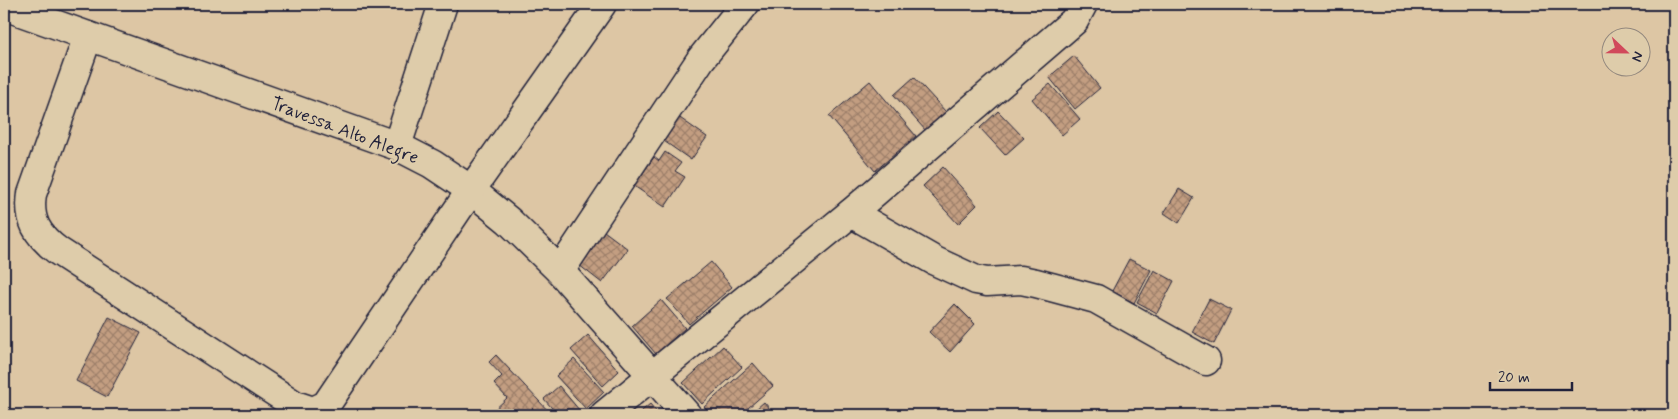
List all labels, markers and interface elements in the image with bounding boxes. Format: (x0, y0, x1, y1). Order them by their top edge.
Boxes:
north arrow (1600, 28, 1650, 78)
text: N (1627, 49, 1647, 64)
street label: Travessa Alto Alegre (267, 92, 422, 172)
scale bar (1490, 359, 1573, 391)
text: 20 m (1498, 368, 1530, 388)

